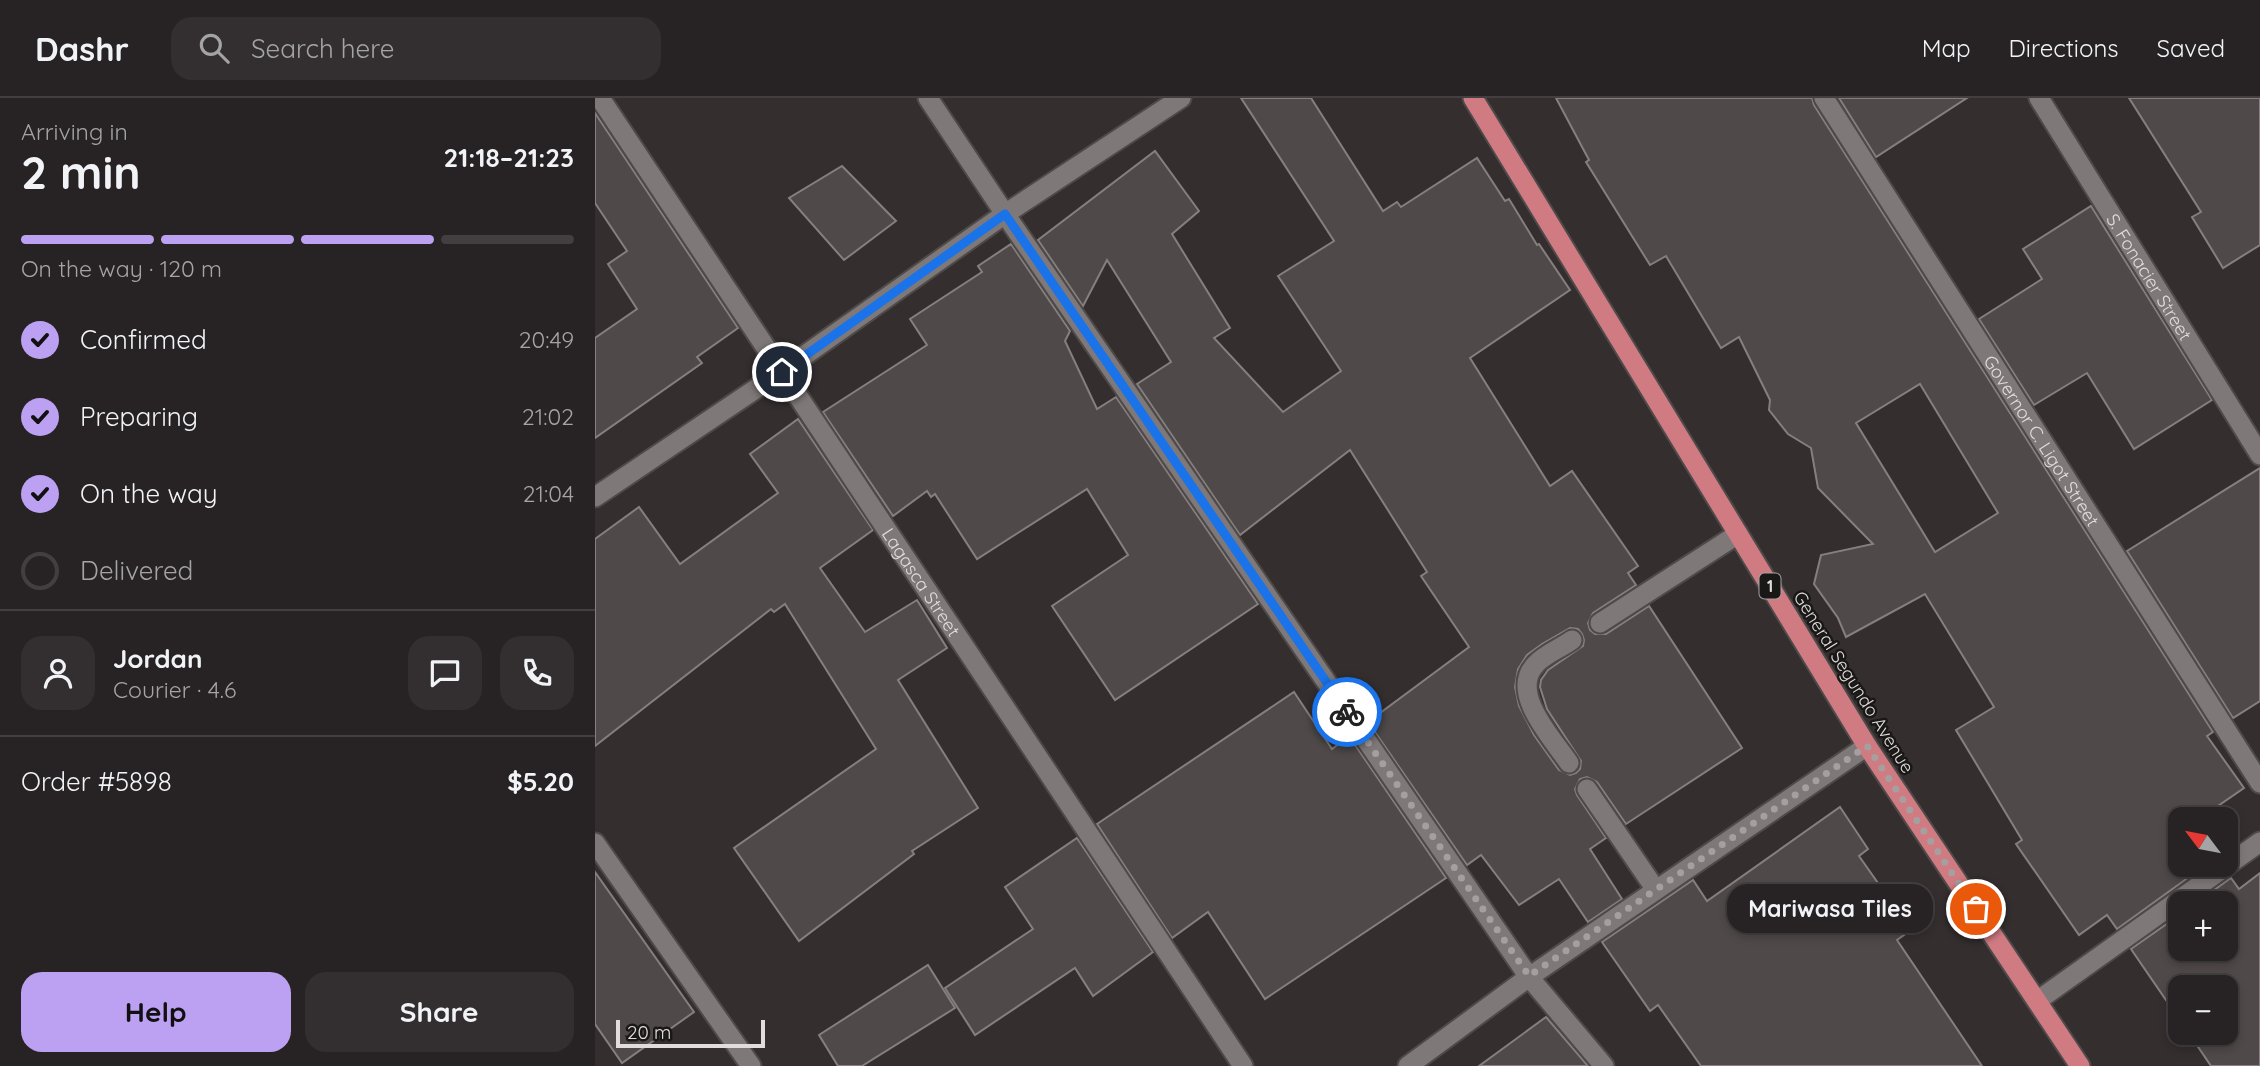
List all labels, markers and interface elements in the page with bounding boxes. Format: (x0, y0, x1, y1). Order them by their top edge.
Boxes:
search box (171, 17, 661, 80)
text: Dashr (35, 28, 129, 69)
icon: search (195, 29, 233, 67)
text: Search here (251, 32, 394, 65)
text: Map (1922, 33, 1971, 63)
text: Directions (2009, 33, 2119, 63)
text: Saved (2157, 33, 2225, 63)
text: Arriving in (21, 117, 128, 146)
text: 21:18–21:23 (443, 141, 574, 174)
text: 2 min (21, 143, 141, 201)
street label: S. Fonacier Street (2102, 209, 2197, 344)
text: On the way · 120 m (21, 254, 222, 283)
icon: check (21, 321, 59, 359)
text: Confirmed (80, 323, 207, 356)
text: 20:49 (519, 325, 574, 354)
pin (752, 342, 812, 402)
street label: Governor C. Ligot Street (1979, 351, 2105, 530)
icon: home (763, 353, 801, 391)
icon: check (21, 398, 59, 436)
text: Preparing (80, 400, 198, 433)
text: 21:02 (522, 402, 574, 431)
icon: check (21, 475, 59, 513)
text: On the way (80, 477, 218, 510)
text: 21:04 (523, 479, 574, 508)
street label: Lagasca Street (877, 523, 966, 641)
text: Delivered (80, 554, 193, 587)
road number: 1 (1759, 573, 1781, 598)
street label: General Segundo Avenue (1789, 587, 1919, 777)
button: person (21, 636, 95, 710)
button: chat (408, 636, 482, 710)
button: phone (500, 636, 574, 710)
text: Jordan (113, 642, 202, 675)
text: Courier · 4.6 (113, 675, 236, 704)
courier (1312, 677, 1382, 747)
icon: bike (1328, 693, 1366, 731)
text: Order #5898 (21, 765, 172, 798)
text: $5.20 (507, 765, 574, 798)
north arrow (2168, 807, 2238, 877)
map controls (2168, 807, 2238, 1045)
pin (1946, 879, 2006, 939)
callout: Mariwasa Tiles (1727, 884, 1934, 934)
icon: bag (1957, 890, 1995, 928)
button: + (2168, 891, 2238, 961)
text: Mariwasa Tiles (1748, 894, 1912, 923)
button: Help (21, 972, 291, 1052)
button: Share (305, 972, 574, 1052)
button: − (2168, 975, 2238, 1045)
scale bar (616, 1017, 765, 1049)
text: 20 m (627, 1020, 671, 1044)

